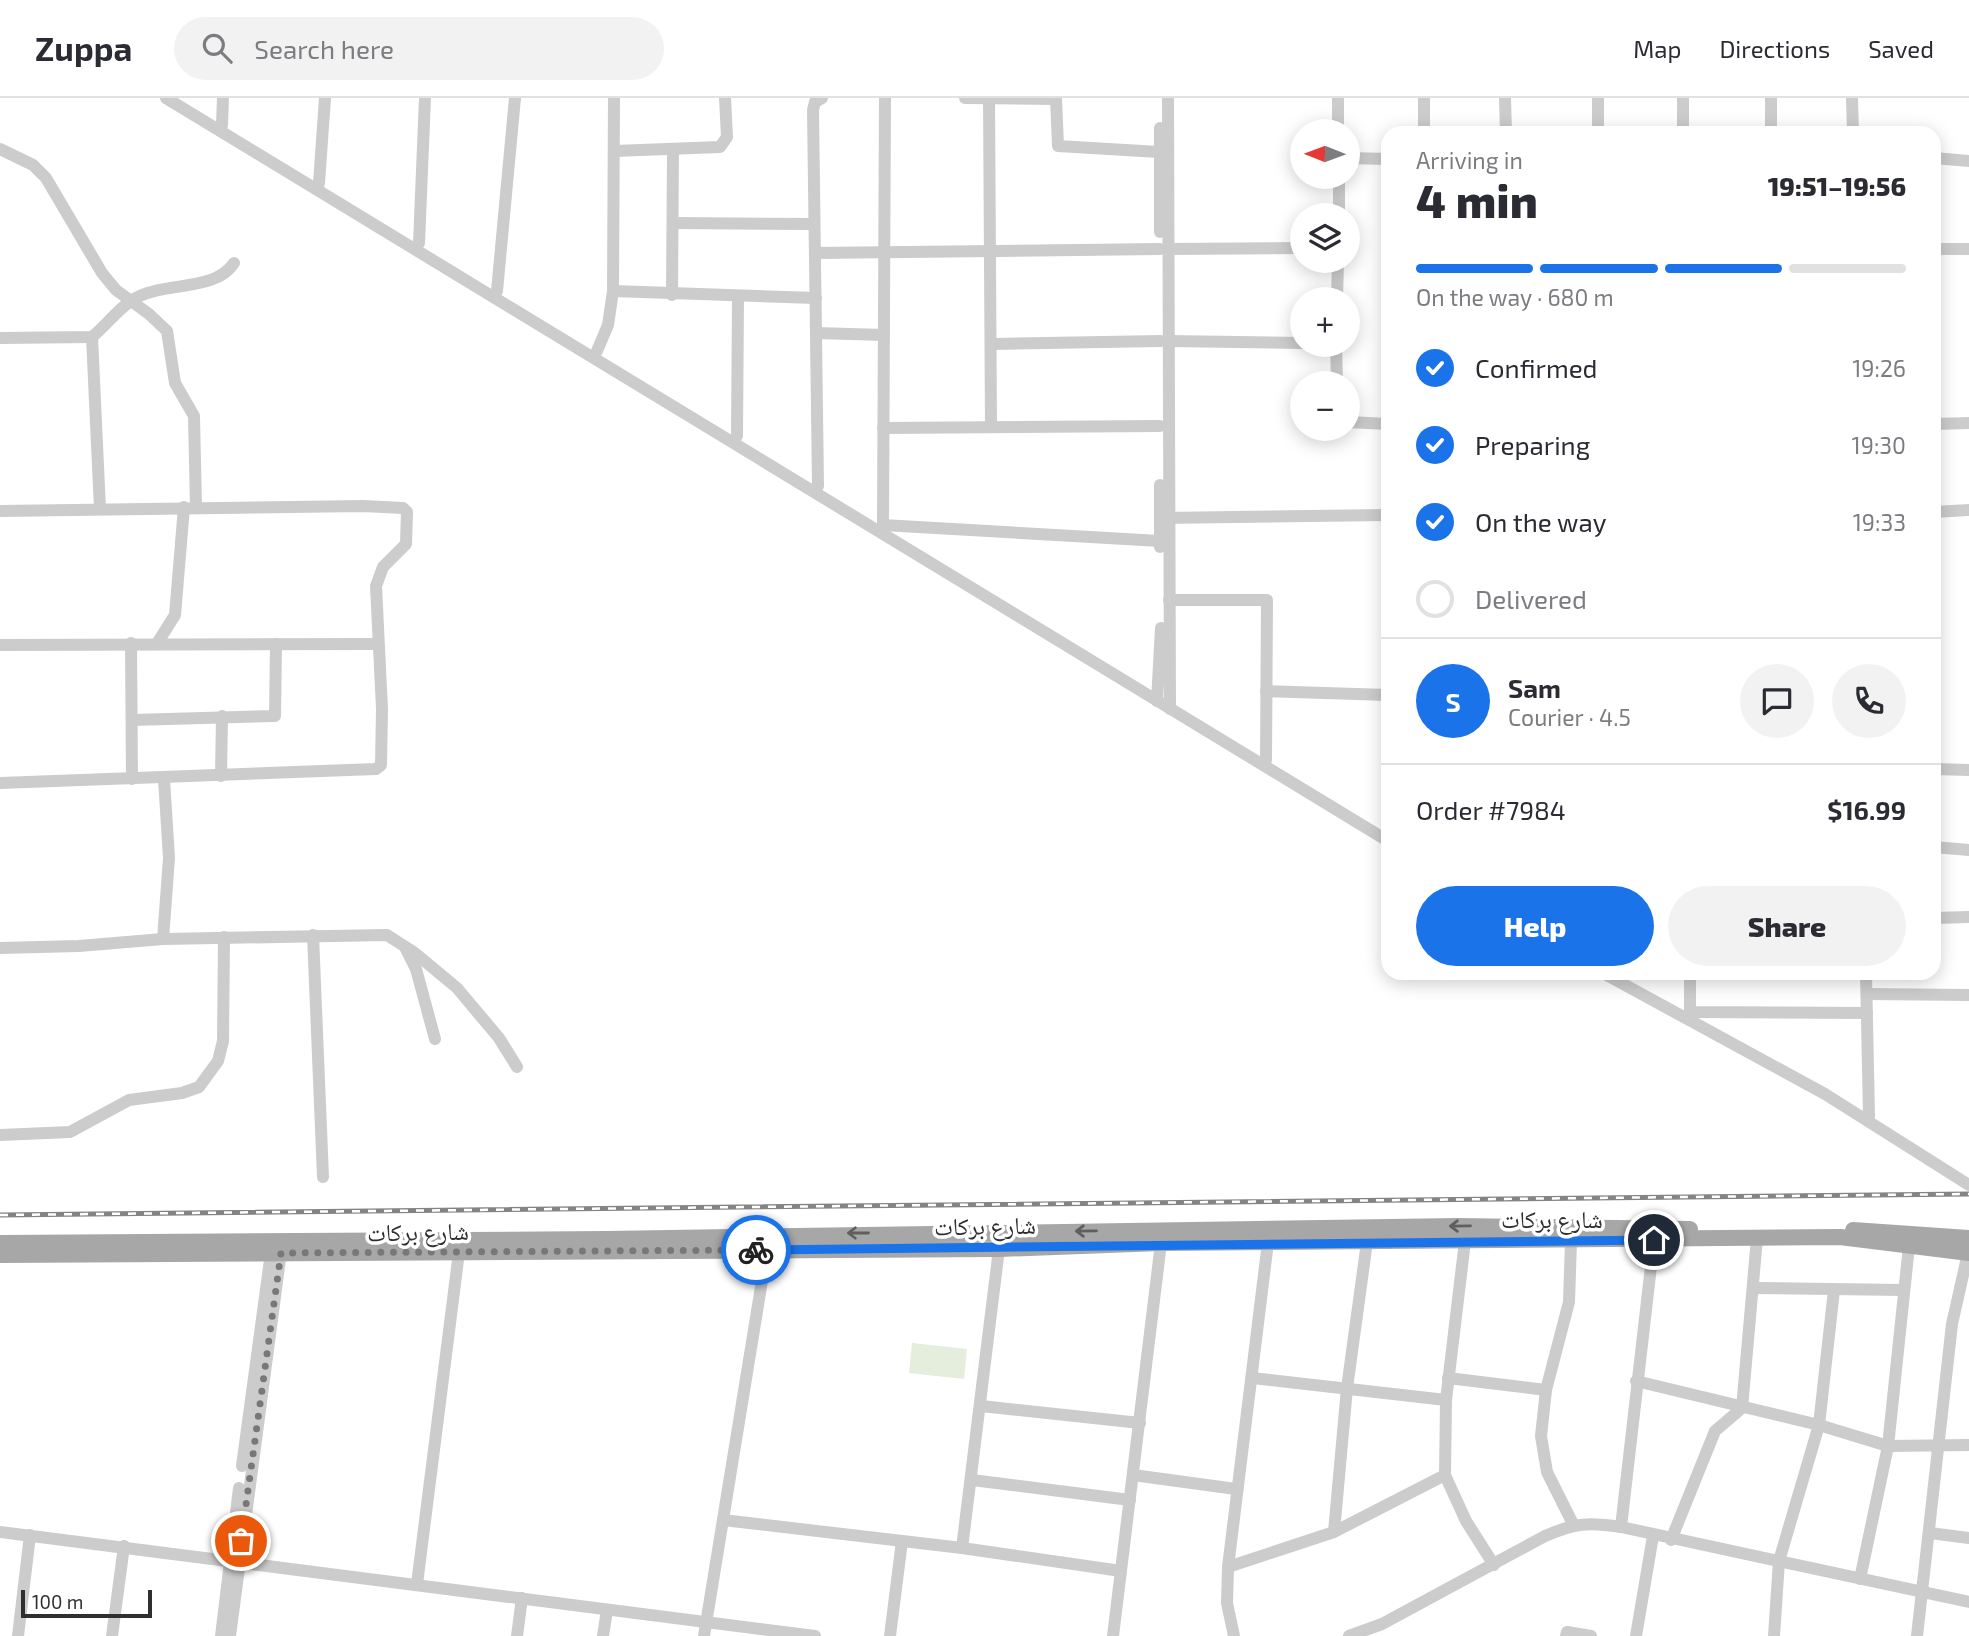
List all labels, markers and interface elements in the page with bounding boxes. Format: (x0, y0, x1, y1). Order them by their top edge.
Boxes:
search box (174, 17, 664, 80)
text: Zuppa (35, 28, 132, 68)
icon: search (198, 29, 236, 67)
text: Search here (254, 33, 394, 64)
text: Map (1633, 34, 1681, 63)
text: Directions (1719, 34, 1830, 63)
text: Saved (1868, 34, 1934, 63)
north arrow (1290, 119, 1360, 189)
map controls (1290, 119, 1360, 441)
text: Arriving in (1416, 146, 1523, 174)
text: 19:51–19:56 (1768, 170, 1906, 201)
text: 4 min (1416, 172, 1538, 227)
button: layers (1290, 203, 1360, 273)
text: On the way · 680 m (1416, 283, 1614, 311)
button: + (1290, 287, 1360, 357)
icon: check (1416, 349, 1454, 387)
text: Confirmed (1475, 352, 1598, 383)
text: 19:26 (1852, 354, 1906, 382)
button: − (1290, 371, 1360, 441)
icon: check (1416, 426, 1454, 464)
text: Preparing (1475, 429, 1590, 460)
text: 19:30 (1852, 431, 1906, 459)
icon: check (1416, 503, 1454, 541)
text: On the way (1475, 506, 1606, 537)
text: 19:33 (1853, 508, 1906, 536)
text: Delivered (1475, 583, 1587, 614)
button: chat (1740, 664, 1814, 738)
button: phone (1832, 664, 1906, 738)
text: Sam (1508, 672, 1561, 703)
text: S (1445, 686, 1461, 717)
text: Courier · 4.5 (1508, 703, 1631, 731)
text: Order #7984 (1416, 794, 1566, 825)
text: $16.99 (1827, 794, 1906, 825)
button: Help (1416, 886, 1654, 966)
button: Share (1668, 886, 1906, 966)
street label: شارع بركات (1501, 1204, 1603, 1235)
street label: شارع بركات (934, 1210, 1036, 1242)
pin (1624, 1210, 1684, 1270)
courier (721, 1215, 791, 1285)
street label: شارع بركات (367, 1216, 469, 1248)
one-way arrow (1449, 1219, 1472, 1233)
icon: home (1635, 1221, 1673, 1259)
one-way arrow (1074, 1224, 1097, 1238)
one-way arrow (847, 1226, 870, 1240)
icon: bike (737, 1231, 775, 1269)
pin (211, 1511, 271, 1571)
icon: bag (222, 1522, 260, 1560)
scale bar (21, 1587, 152, 1619)
text: 100 m (32, 1590, 83, 1613)

